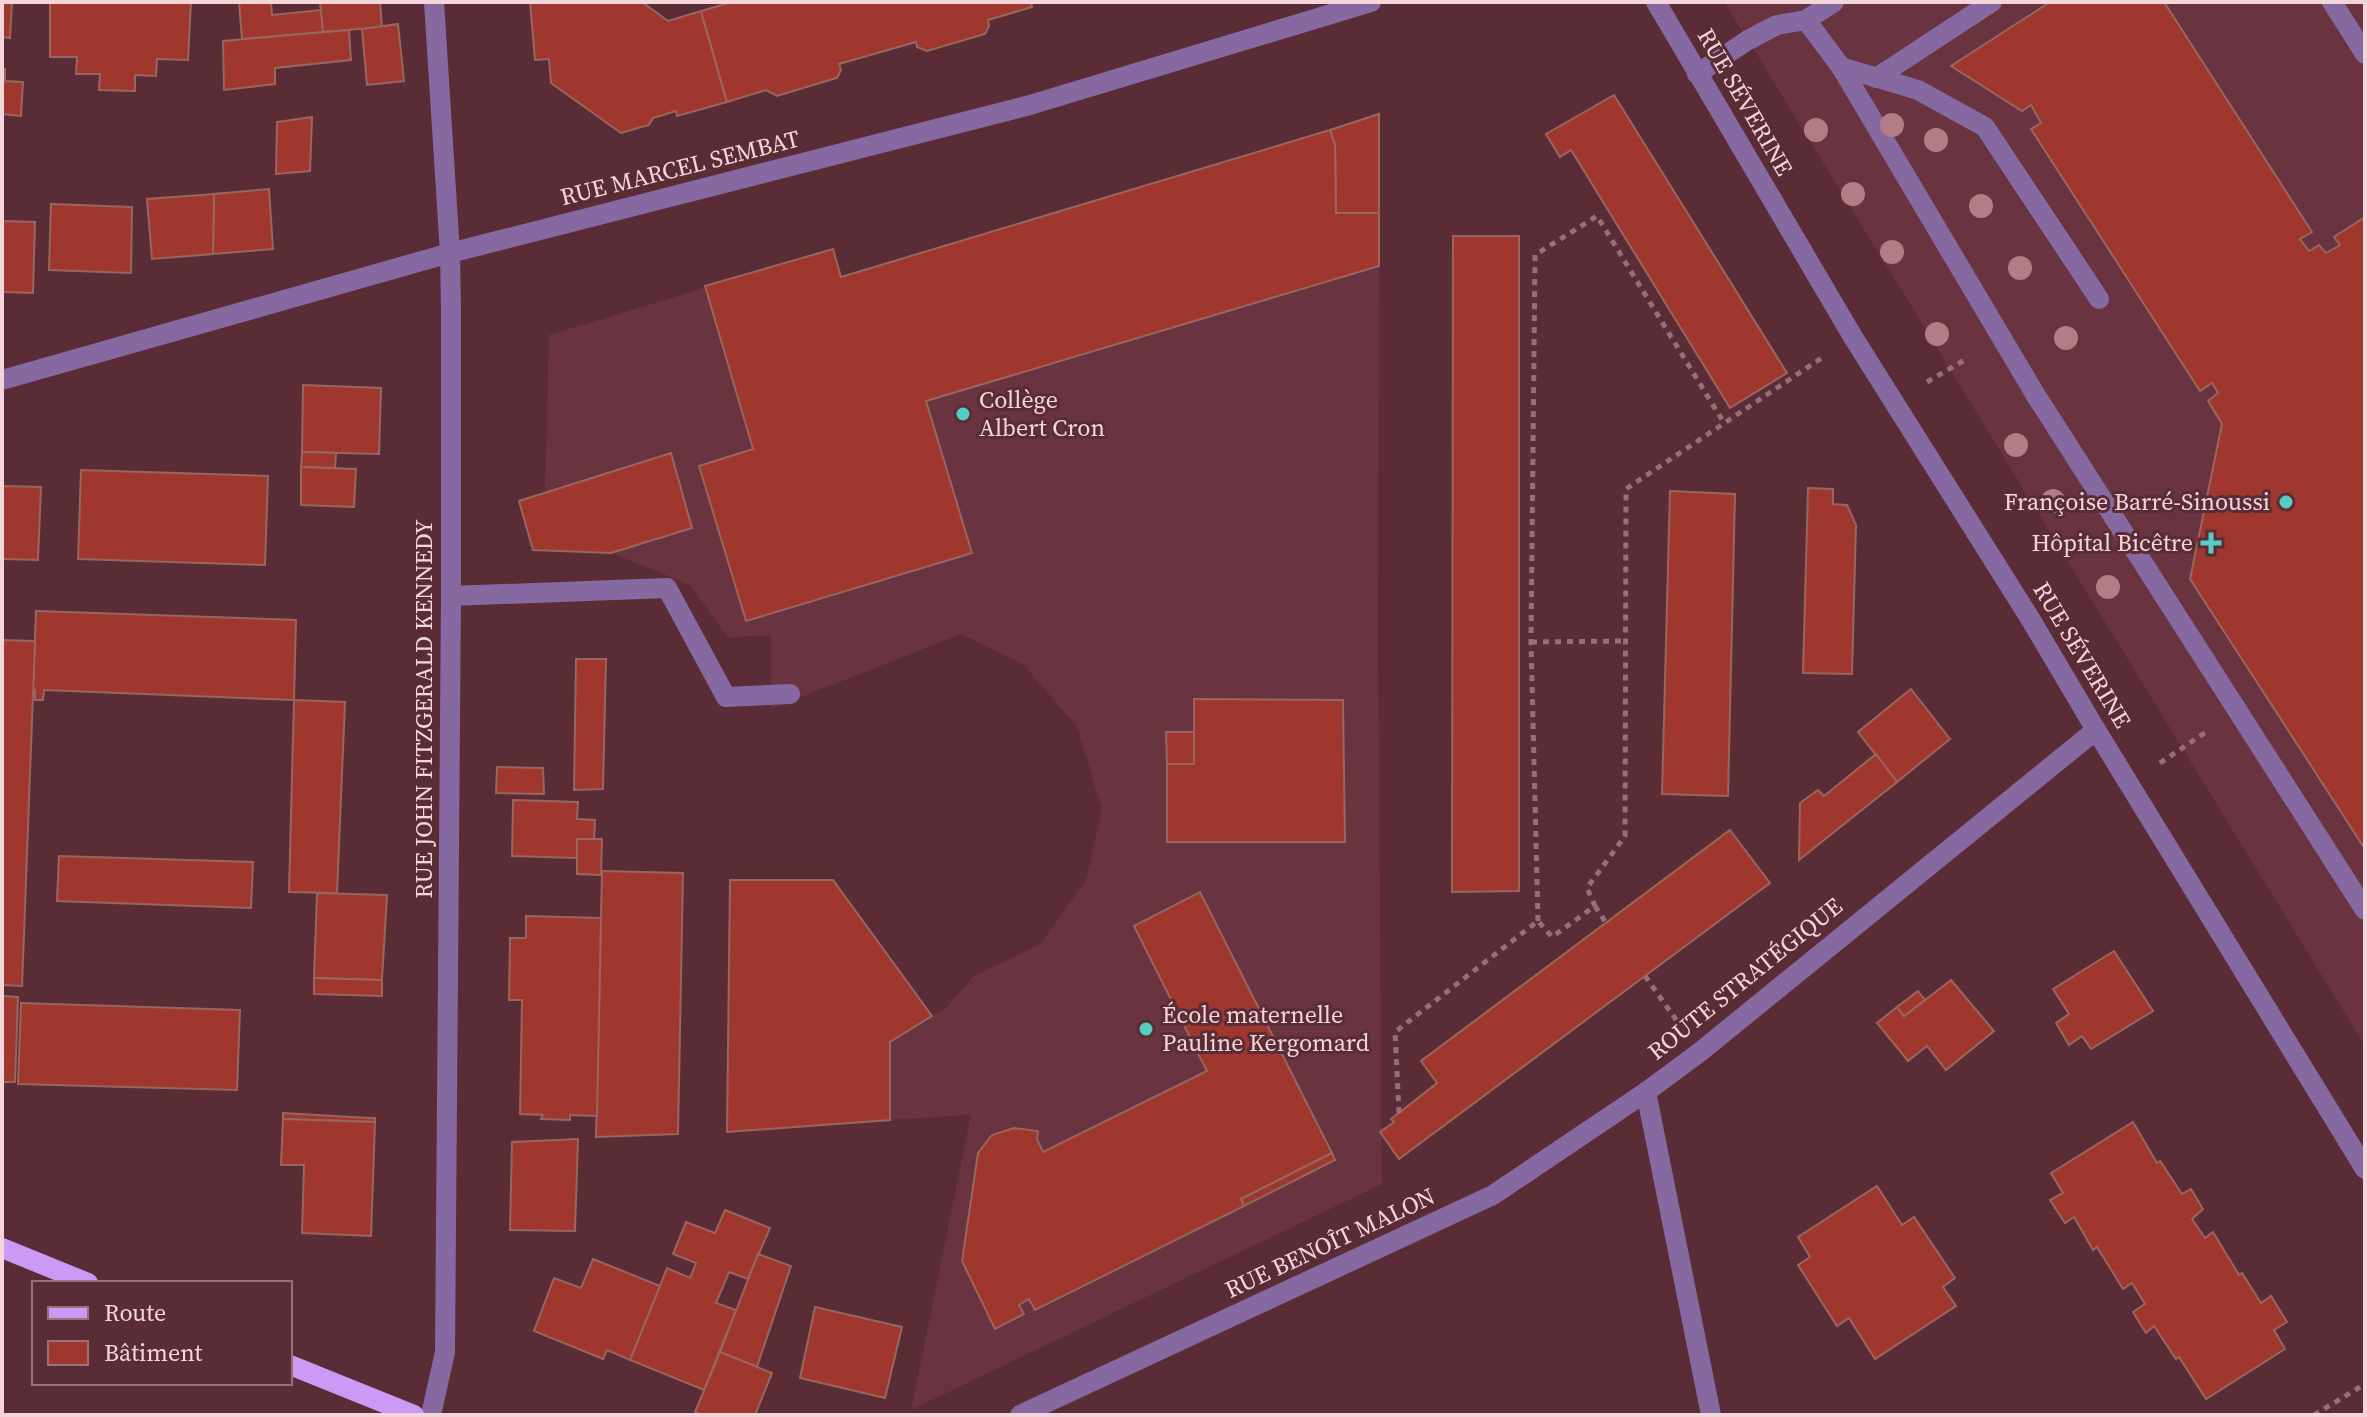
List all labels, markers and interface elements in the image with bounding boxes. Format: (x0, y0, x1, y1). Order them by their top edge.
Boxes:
street label: RUE SÉVERINE (1690, 22, 1801, 182)
street label: RUE MARCEL SEMBAT (557, 122, 803, 213)
place label: Collège Albert Cron (979, 383, 1105, 444)
marker: Collège Albert Cron (954, 405, 972, 423)
place label: Françoise Barré-Sinoussi (2004, 485, 2270, 518)
marker: Françoise Barré-Sinoussi (2277, 493, 2295, 511)
street label: RUE JOHN FITZGERALD KENNEDY (407, 520, 440, 898)
place label: Hôpital Bicêtre (2032, 526, 2193, 559)
marker: Hôpital Bicêtre (2200, 532, 2222, 554)
street label: RUE SÉVERINE (2026, 575, 2139, 734)
street label: ROUTE STRATÉGIQUE (1640, 890, 1849, 1067)
place label: École maternelle Pauline Kergomard (1162, 998, 1370, 1059)
marker: École maternelle Pauline Kergomard (1137, 1020, 1155, 1038)
street label: RUE BENOÎT MALON (1219, 1179, 1440, 1306)
legend (32, 1281, 292, 1385)
text: Route (104, 1296, 166, 1329)
text: Bâtiment (104, 1336, 203, 1369)

